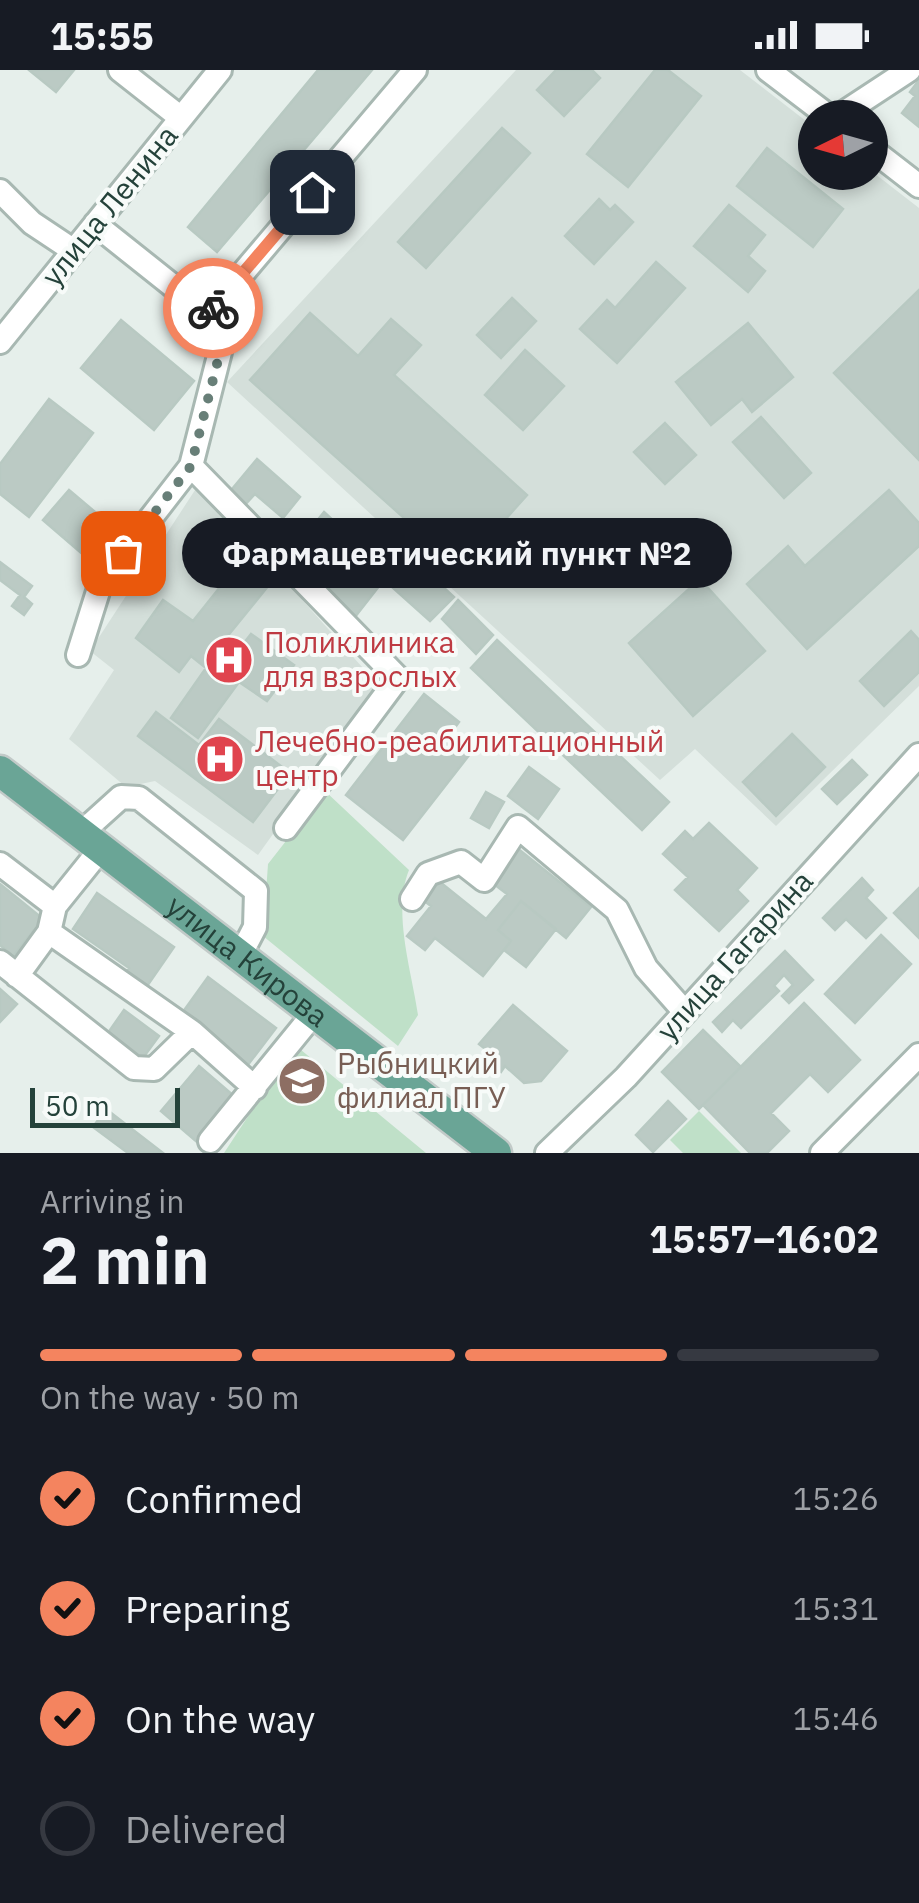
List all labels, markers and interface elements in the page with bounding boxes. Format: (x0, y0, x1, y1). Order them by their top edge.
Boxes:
text: 15:55 (50, 11, 154, 60)
north arrow (798, 100, 888, 190)
map controls (798, 100, 888, 190)
street label: улица Ленина (32, 117, 186, 294)
pin (270, 150, 355, 235)
icon: home (285, 165, 340, 220)
courier (163, 258, 263, 358)
icon: bike (186, 281, 241, 336)
pin (81, 511, 166, 596)
callout: Фармацевтический пункт №2 (183, 518, 733, 588)
icon: bag (96, 526, 151, 581)
text: Фармацевтический пункт №2 (222, 532, 692, 574)
place label: Поликлиника для взрослых (264, 622, 457, 695)
hospital icon: Поликлиника для взрослых (203, 634, 255, 686)
place label: Лечебно-реабилитационный центр (255, 721, 664, 794)
hospital icon: Лечебно-реабилитационный центр (194, 733, 246, 785)
street label: улица Гагарина (647, 862, 821, 1048)
street label: улица Кирова (159, 885, 337, 1035)
place label: Рыбницкий филиал ПГУ (337, 1043, 506, 1116)
school or university icon: Рыбницкий филиал ПГУ (276, 1055, 328, 1107)
scale bar (30, 1083, 180, 1128)
text: 50 m (45, 1087, 110, 1124)
text: Arriving in (40, 1180, 185, 1222)
text: 15:57–16:02 (649, 1214, 879, 1263)
text: 2 min (40, 1217, 210, 1302)
text: On the way · 50 m (40, 1376, 300, 1418)
icon: check (40, 1471, 95, 1526)
text: Confirmed (125, 1474, 303, 1523)
text: 15:26 (793, 1477, 879, 1519)
icon: check (40, 1581, 95, 1636)
text: Preparing (125, 1584, 290, 1633)
text: 15:31 (793, 1587, 879, 1629)
icon: check (40, 1691, 95, 1746)
text: On the way (125, 1694, 315, 1743)
text: 15:46 (793, 1697, 879, 1739)
text: Delivered (125, 1804, 287, 1853)

